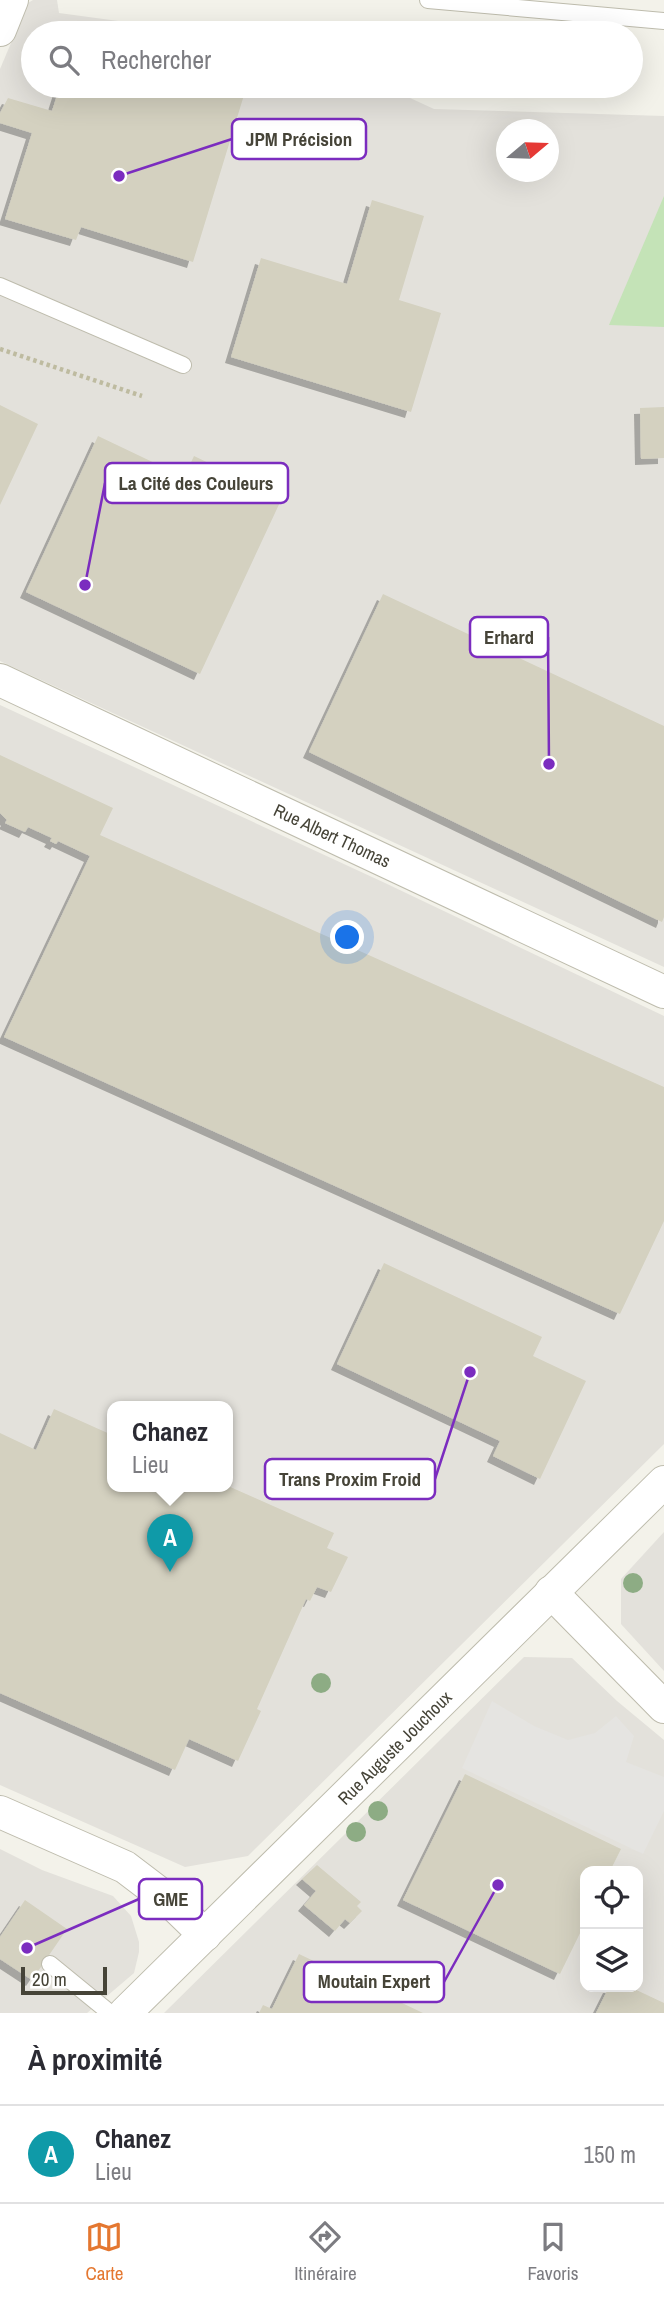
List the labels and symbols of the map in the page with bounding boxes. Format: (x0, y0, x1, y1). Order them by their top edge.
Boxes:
callout: JPM Précision (232, 119, 366, 159)
north arrow (496, 119, 559, 182)
text: JPM Précision (246, 126, 352, 152)
callout: La Cité des Couleurs (105, 463, 288, 503)
text: La Cité des Couleurs (119, 470, 273, 496)
callout: Erhard (470, 617, 548, 657)
text: Erhard (484, 624, 534, 650)
street label: Rue Albert Thomas (270, 798, 395, 874)
your location (330, 920, 364, 954)
callout: Trans Proxim Froid (265, 1459, 435, 1499)
text: Trans Proxim Froid (279, 1466, 421, 1492)
pin: A (147, 1514, 193, 1572)
street label: Rue Auguste Jouchoux (332, 1685, 458, 1810)
callout: GME (139, 1879, 202, 1919)
text: GME (153, 1886, 189, 1912)
callout: Moutain Expert (304, 1962, 444, 2002)
scale bar (21, 1964, 107, 1996)
text: Moutain Expert (318, 1968, 430, 1994)

